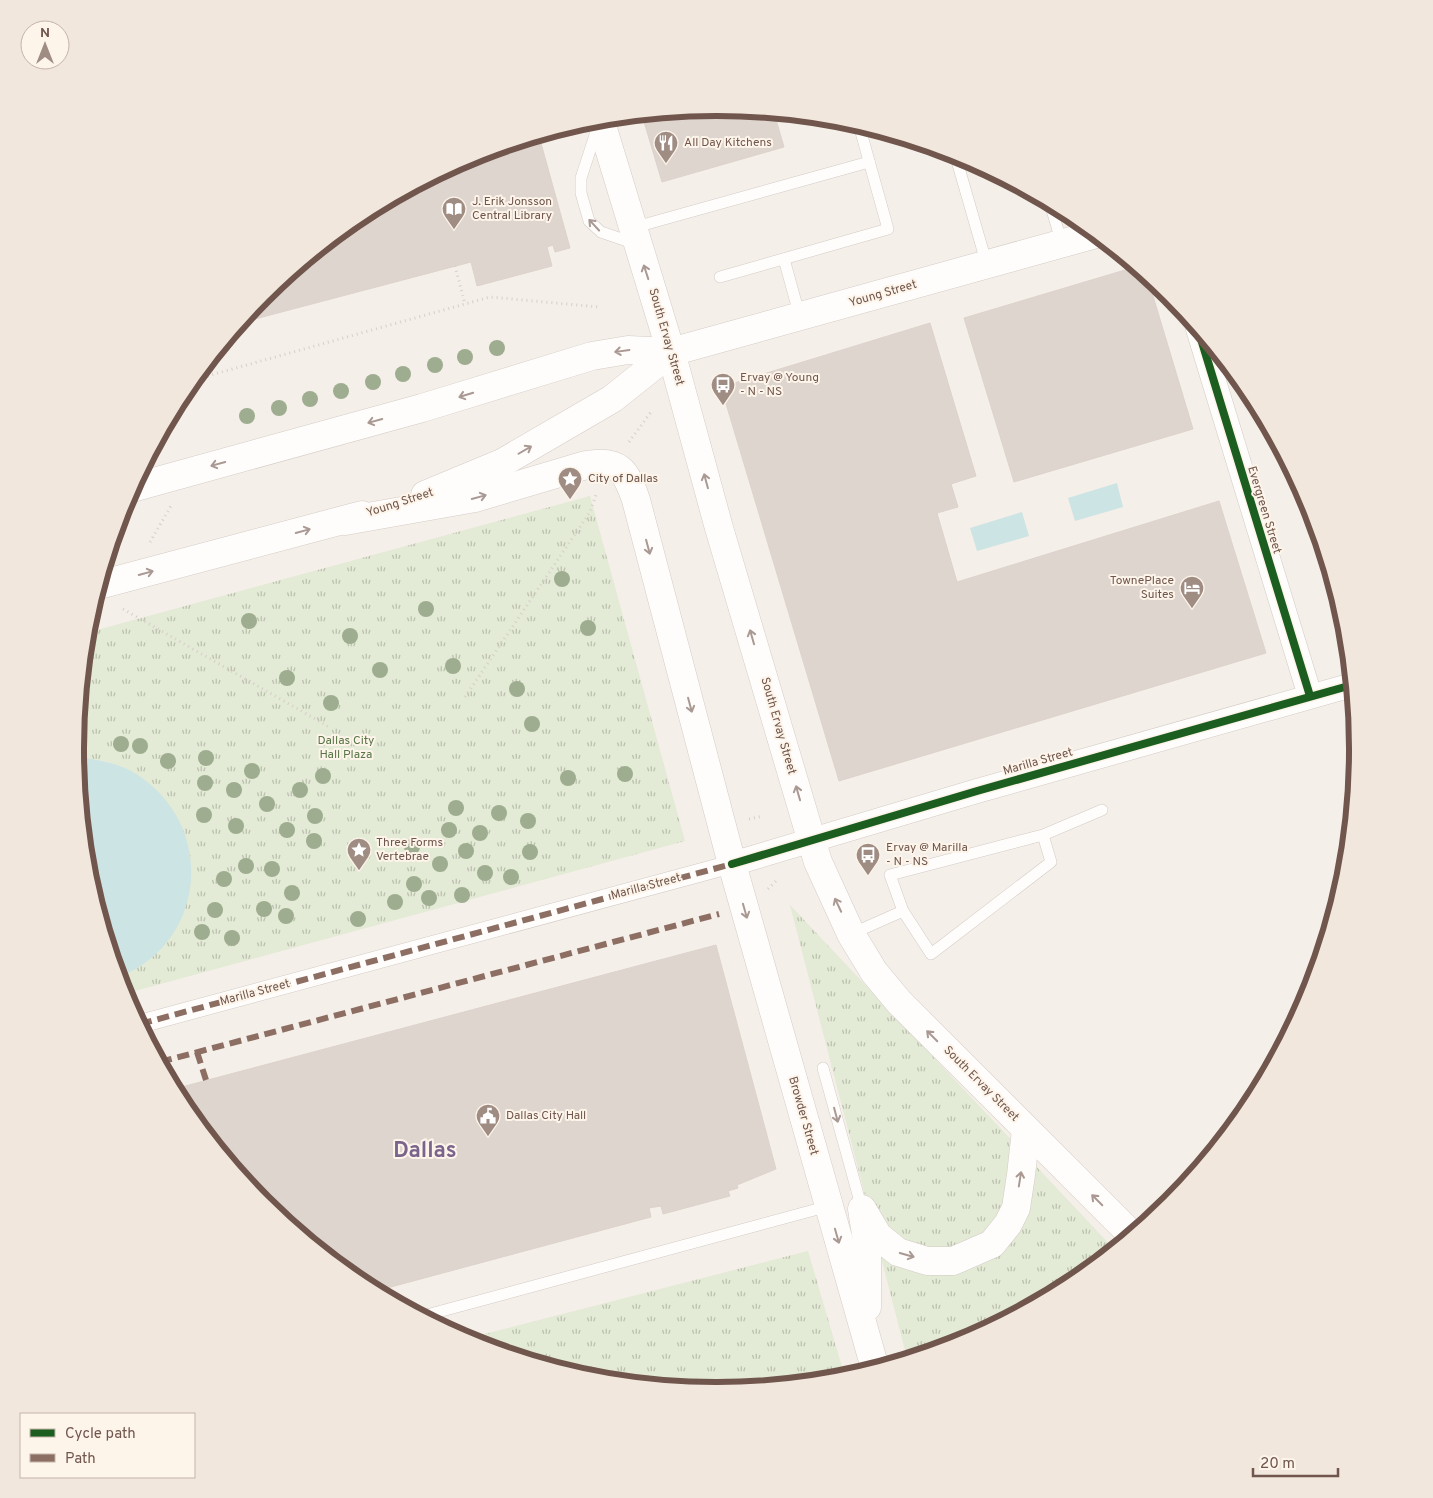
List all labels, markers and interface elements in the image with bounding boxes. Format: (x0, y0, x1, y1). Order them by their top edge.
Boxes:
north arrow (20, 20, 70, 70)
text: N (40, 25, 50, 42)
restaurant icon: All Day Kitchens (653, 130, 679, 164)
place label: All Day Kitchens (684, 135, 772, 151)
place label: J. Erik Jonsson Central Library (472, 194, 552, 224)
library icon: J. Erik Jonsson Central Library (441, 196, 467, 230)
one-way arrow (588, 219, 600, 231)
one-way arrow (641, 264, 651, 280)
street label: Young Street (847, 277, 919, 311)
street label: South Ervay Street (644, 286, 688, 388)
one-way arrow (614, 347, 630, 357)
place label: Ervay @ Young - N - NS (740, 370, 819, 400)
bus stop icon: Ervay @ Young - N - NS (710, 372, 736, 406)
one-way arrow (458, 390, 474, 400)
one-way arrow (367, 417, 383, 427)
one-way arrow (517, 444, 531, 454)
one-way arrow (211, 460, 227, 470)
street label: Evergreen Street (1243, 464, 1285, 556)
place icon: City of Dallas (557, 466, 583, 500)
place label: City of Dallas (588, 471, 658, 487)
one-way arrow (701, 473, 710, 489)
street label: Young Street (364, 485, 436, 521)
one-way arrow (470, 491, 486, 501)
one-way arrow (295, 526, 311, 536)
one-way arrow (644, 539, 654, 555)
one-way arrow (138, 568, 154, 577)
place label: TownePlace Suites (1110, 573, 1174, 603)
hotel icon: TownePlace Suites (1179, 575, 1205, 609)
one-way arrow (746, 630, 756, 646)
street label: South Ervay Street (756, 675, 800, 777)
one-way arrow (686, 696, 695, 712)
park label: Dallas City Hall Plaza (318, 733, 374, 763)
street label: Marilla Street (1001, 744, 1075, 780)
one-way arrow (792, 786, 802, 802)
place label: Three Forms Vertebrae (376, 835, 443, 865)
place icon: Three Forms Vertebrae (346, 837, 372, 871)
place label: Ervay @ Marilla - N - NS (886, 840, 968, 870)
bus stop icon: Ervay @ Marilla - N - NS (855, 842, 881, 876)
street label: Marilla Street (609, 870, 683, 904)
one-way arrow (833, 898, 842, 913)
one-way arrow (741, 902, 751, 918)
street label: Marilla Street (218, 976, 292, 1010)
one-way arrow (926, 1030, 938, 1042)
street label: South Ervay Street (940, 1043, 1022, 1125)
street label: Browder Street (784, 1075, 822, 1157)
public building icon: Dallas City Hall (475, 1103, 501, 1137)
one-way arrow (832, 1106, 841, 1122)
place label: Dallas City Hall (506, 1108, 586, 1124)
district label: Dallas (393, 1138, 457, 1165)
one-way arrow (1016, 1171, 1026, 1187)
one-way arrow (1091, 1194, 1103, 1206)
one-way arrow (833, 1227, 842, 1243)
one-way arrow (898, 1250, 914, 1260)
legend (20, 1413, 195, 1478)
text: Cycle path (65, 1425, 136, 1444)
scale bar (1253, 1446, 1338, 1478)
text: Path (65, 1450, 96, 1469)
text: 20 m (1260, 1455, 1295, 1474)

